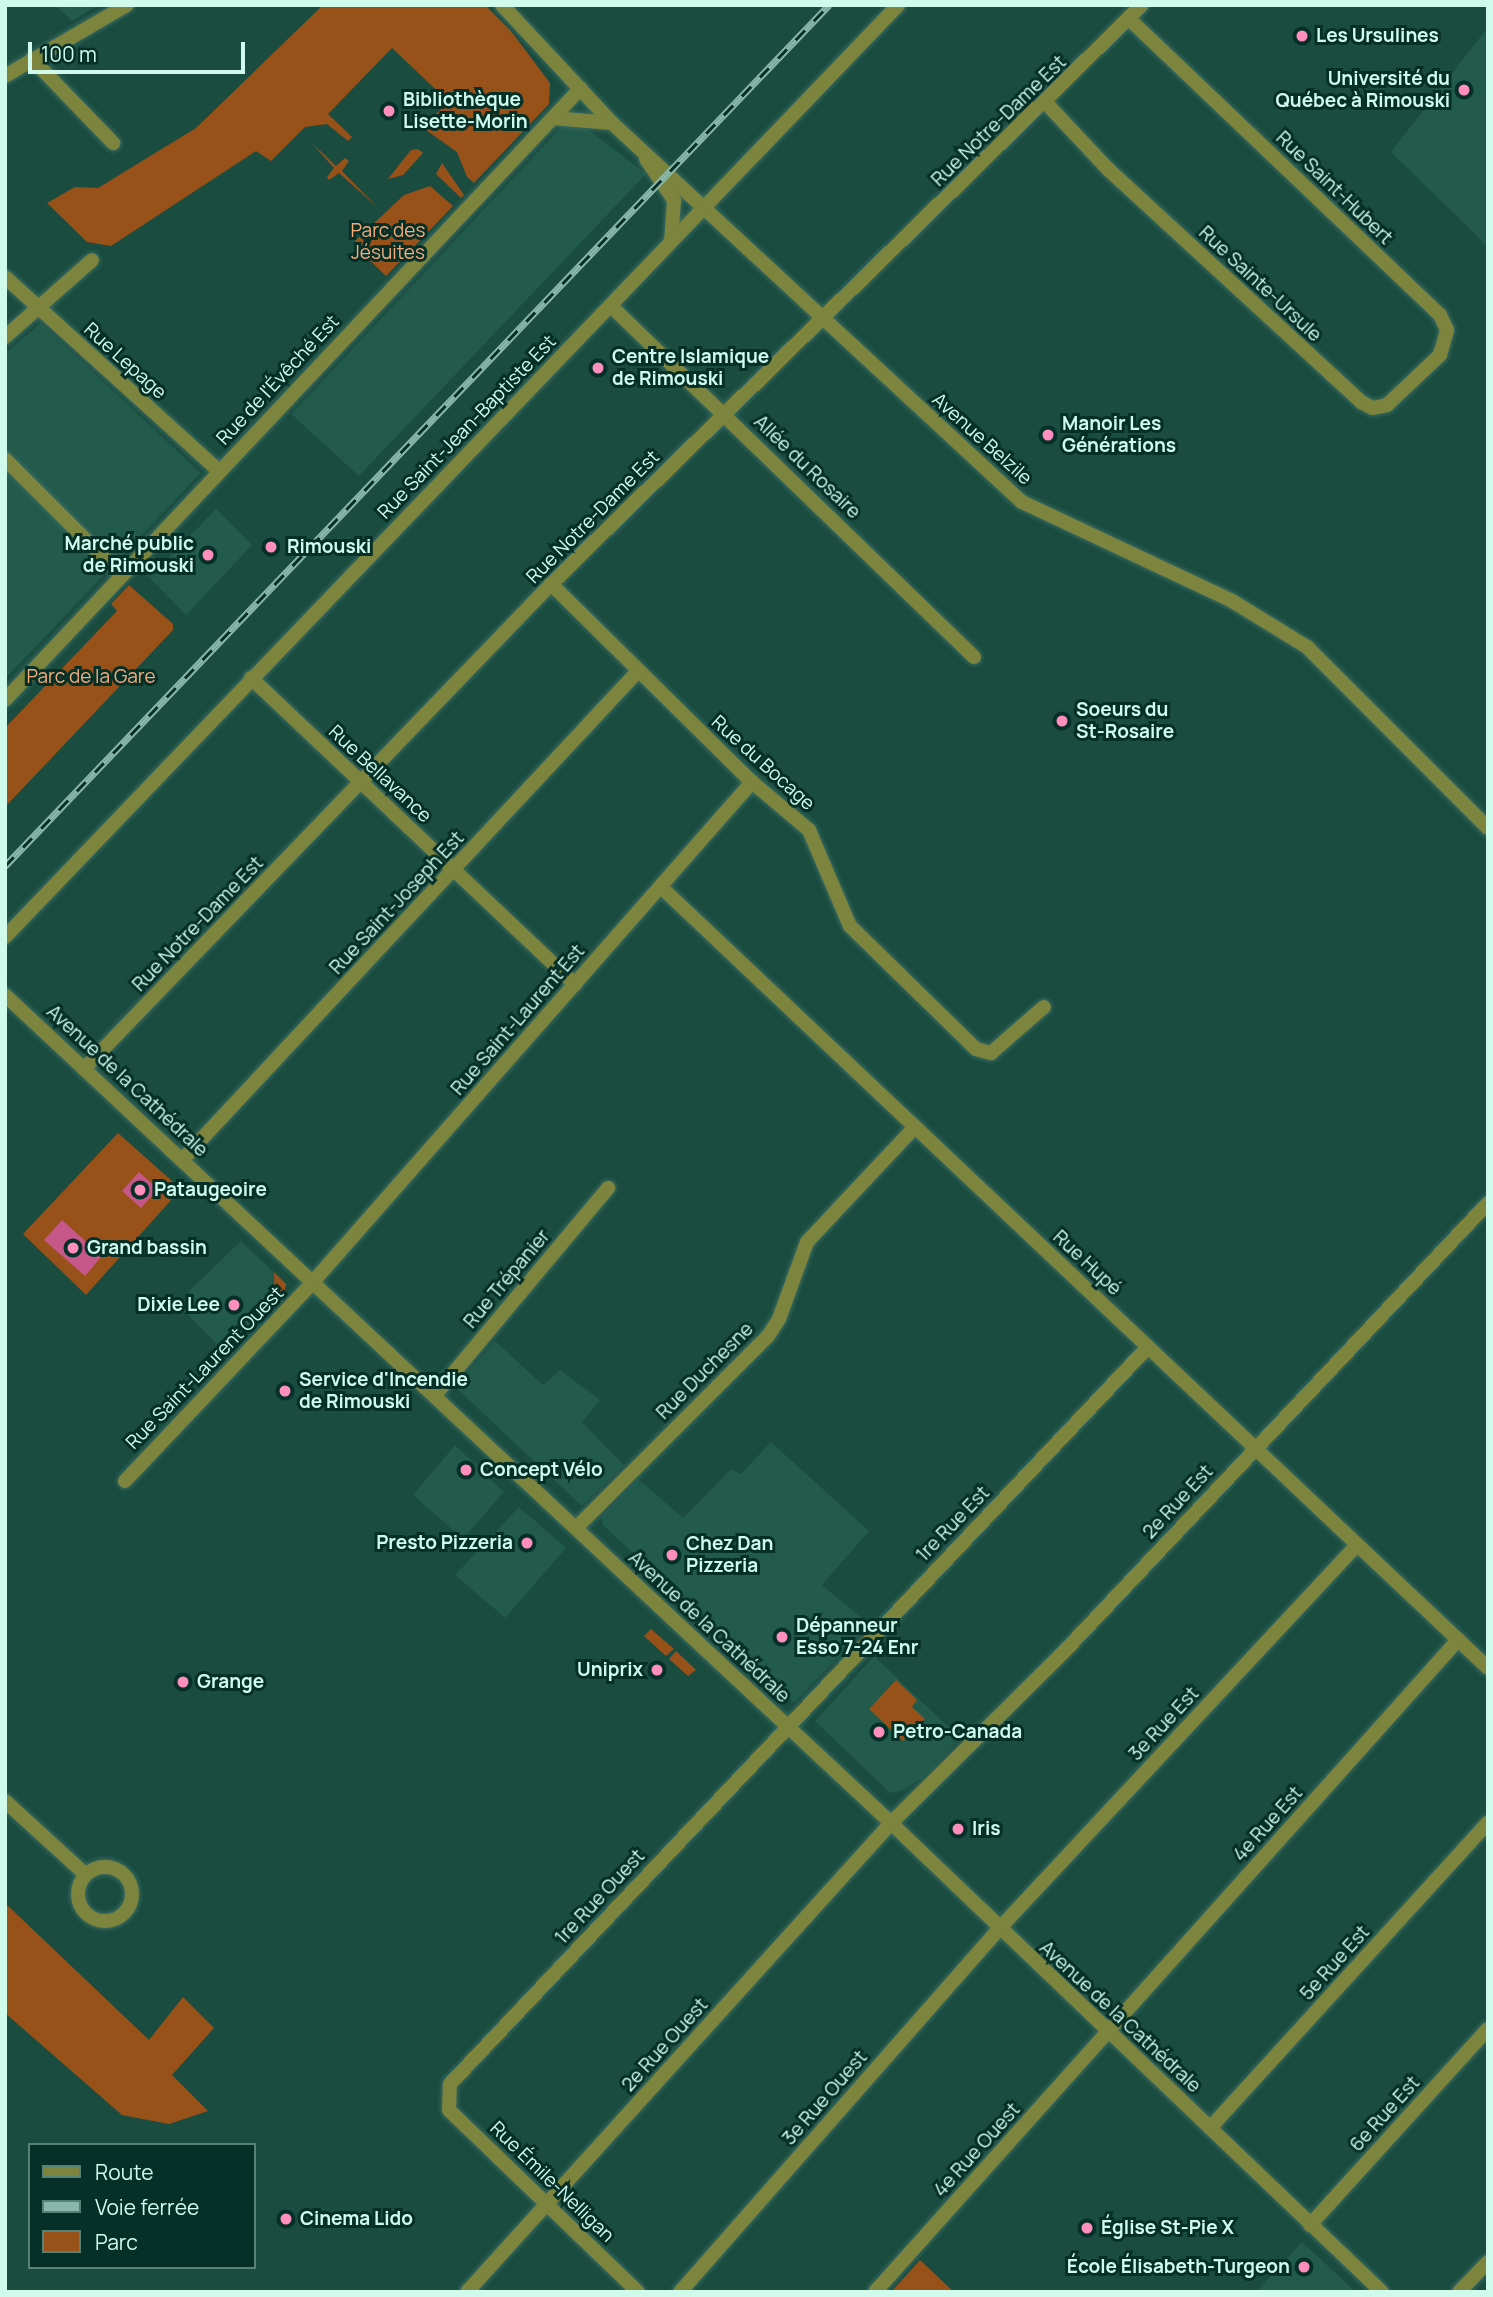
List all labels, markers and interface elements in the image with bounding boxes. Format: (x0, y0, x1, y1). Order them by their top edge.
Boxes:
place label: Les Ursulines (1316, 25, 1439, 47)
scale bar (32, 28, 248, 72)
marker: Les Ursulines (1294, 28, 1310, 44)
text: 100 m (41, 40, 97, 68)
street label: Rue Notre-Dame Est (927, 51, 1071, 191)
place label: Université du Québec à Rimouski (1276, 68, 1450, 112)
marker: Université du Québec à Rimouski (1456, 82, 1472, 98)
place label: Bibliothèque Lisette-Morin (403, 89, 528, 133)
marker: Bibliothèque Lisette-Morin (381, 103, 397, 119)
street label: Rue Saint-Hubert (1271, 127, 1397, 249)
park label: Parc des Jésuites (351, 220, 425, 264)
street label: Rue Sainte-Ursule (1194, 221, 1326, 347)
street label: Rue de l'Évêché Est (212, 310, 344, 450)
street label: Rue Lepage (79, 318, 171, 404)
street label: Rue Saint-Jean-Baptiste Est (373, 330, 561, 524)
place label: Centre Islamique de Rimouski (612, 346, 769, 390)
marker: Centre Islamique de Rimouski (590, 360, 606, 376)
street label: Avenue Belzile (928, 388, 1036, 490)
street label: Allée du Rosaire (749, 410, 865, 524)
place label: Manoir Les Générations (1062, 413, 1176, 457)
marker: Manoir Les Générations (1040, 427, 1056, 443)
street label: Rue Notre-Dame Est (522, 446, 664, 588)
place label: Marché public de Rimouski (64, 533, 194, 577)
place label: Rimouski (287, 536, 371, 558)
marker: Rimouski (261, 537, 281, 557)
marker: Marché public de Rimouski (200, 547, 216, 563)
park label: Parc de la Gare (26, 666, 156, 688)
place label: Soeurs du St-Rosaire (1076, 699, 1174, 743)
street label: Rue du Bocage (707, 711, 819, 815)
marker: Soeurs du St-Rosaire (1054, 713, 1070, 729)
street label: Rue Bellavance (324, 721, 436, 827)
street label: Rue Saint-Joseph Est (325, 827, 469, 979)
street label: Rue Notre-Dame Est (128, 852, 268, 996)
street label: Rue Saint-Laurent Est (446, 940, 590, 1100)
street label: Avenue de la Cathédrale (42, 1000, 212, 1162)
place label: Pataugeoire (154, 1179, 267, 1201)
marker: Pataugeoire (132, 1182, 148, 1198)
street label: Rue Trépanier (459, 1225, 555, 1333)
street label: Rue Hupé (1048, 1226, 1126, 1300)
place label: Grand bassin (87, 1237, 207, 1259)
marker: Grand bassin (65, 1240, 81, 1256)
street label: Rue Saint-Laurent Ouest (121, 1282, 289, 1454)
place label: Dixie Lee (137, 1294, 220, 1316)
marker: Dixie Lee (226, 1297, 242, 1313)
street label: Rue Duchesne (652, 1318, 758, 1424)
place label: Service d'Incendie de Rimouski (299, 1369, 468, 1413)
marker: Service d'Incendie de Rimouski (277, 1383, 293, 1399)
place label: Concept Vélo (480, 1459, 603, 1481)
street label: 2e Rue Est (1138, 1460, 1218, 1544)
marker: Concept Vélo (458, 1462, 474, 1478)
street label: 1re Rue Est (912, 1482, 994, 1566)
place label: Presto Pizzeria (376, 1532, 513, 1554)
place label: Chez Dan Pizzeria (686, 1533, 773, 1577)
marker: Presto Pizzeria (519, 1535, 535, 1551)
street label: Avenue de la Cathédrale (624, 1546, 794, 1708)
marker: Chez Dan Pizzeria (664, 1547, 680, 1563)
place label: Dépanneur Esso 7-24 Enr (796, 1615, 918, 1659)
marker: Dépanneur Esso 7-24 Enr (774, 1629, 790, 1645)
place label: Uniprix (577, 1659, 643, 1681)
marker: Uniprix (649, 1662, 665, 1678)
place label: Grange (197, 1671, 264, 1693)
marker: Grange (175, 1674, 191, 1690)
street label: 3e Rue Est (1124, 1683, 1204, 1765)
place label: Petro-Canada (893, 1721, 1022, 1743)
marker: Petro-Canada (871, 1724, 887, 1740)
street label: 4e Rue Est (1229, 1782, 1307, 1866)
place label: Iris (972, 1818, 1001, 1840)
marker: Iris (950, 1821, 966, 1837)
street label: 1re Rue Ouest (550, 1845, 650, 1949)
street label: 5e Rue Est (1296, 1921, 1374, 2005)
street label: Avenue de la Cathédrale (1035, 1936, 1205, 2098)
street label: 2e Rue Ouest (617, 1994, 713, 2096)
street label: 3e Rue Ouest (778, 2046, 872, 2150)
street label: 6e Rue Est (1345, 2072, 1425, 2156)
street label: 4e Rue Ouest (929, 2099, 1025, 2201)
street label: Rue Émile-Nelligan (485, 2117, 619, 2247)
legend (28, 2143, 256, 2269)
text: Route (95, 2158, 153, 2186)
text: Voie ferrée (95, 2193, 199, 2221)
place label: Cinema Lido (300, 2208, 413, 2230)
marker: Cinema Lido (278, 2211, 294, 2227)
place label: Église St-Pie X (1101, 2217, 1234, 2239)
marker: Église St-Pie X (1079, 2220, 1095, 2236)
text: Parc (95, 2228, 138, 2256)
place label: École Élisabeth-Turgeon (1067, 2256, 1290, 2278)
marker: École Élisabeth-Turgeon (1296, 2259, 1312, 2275)

